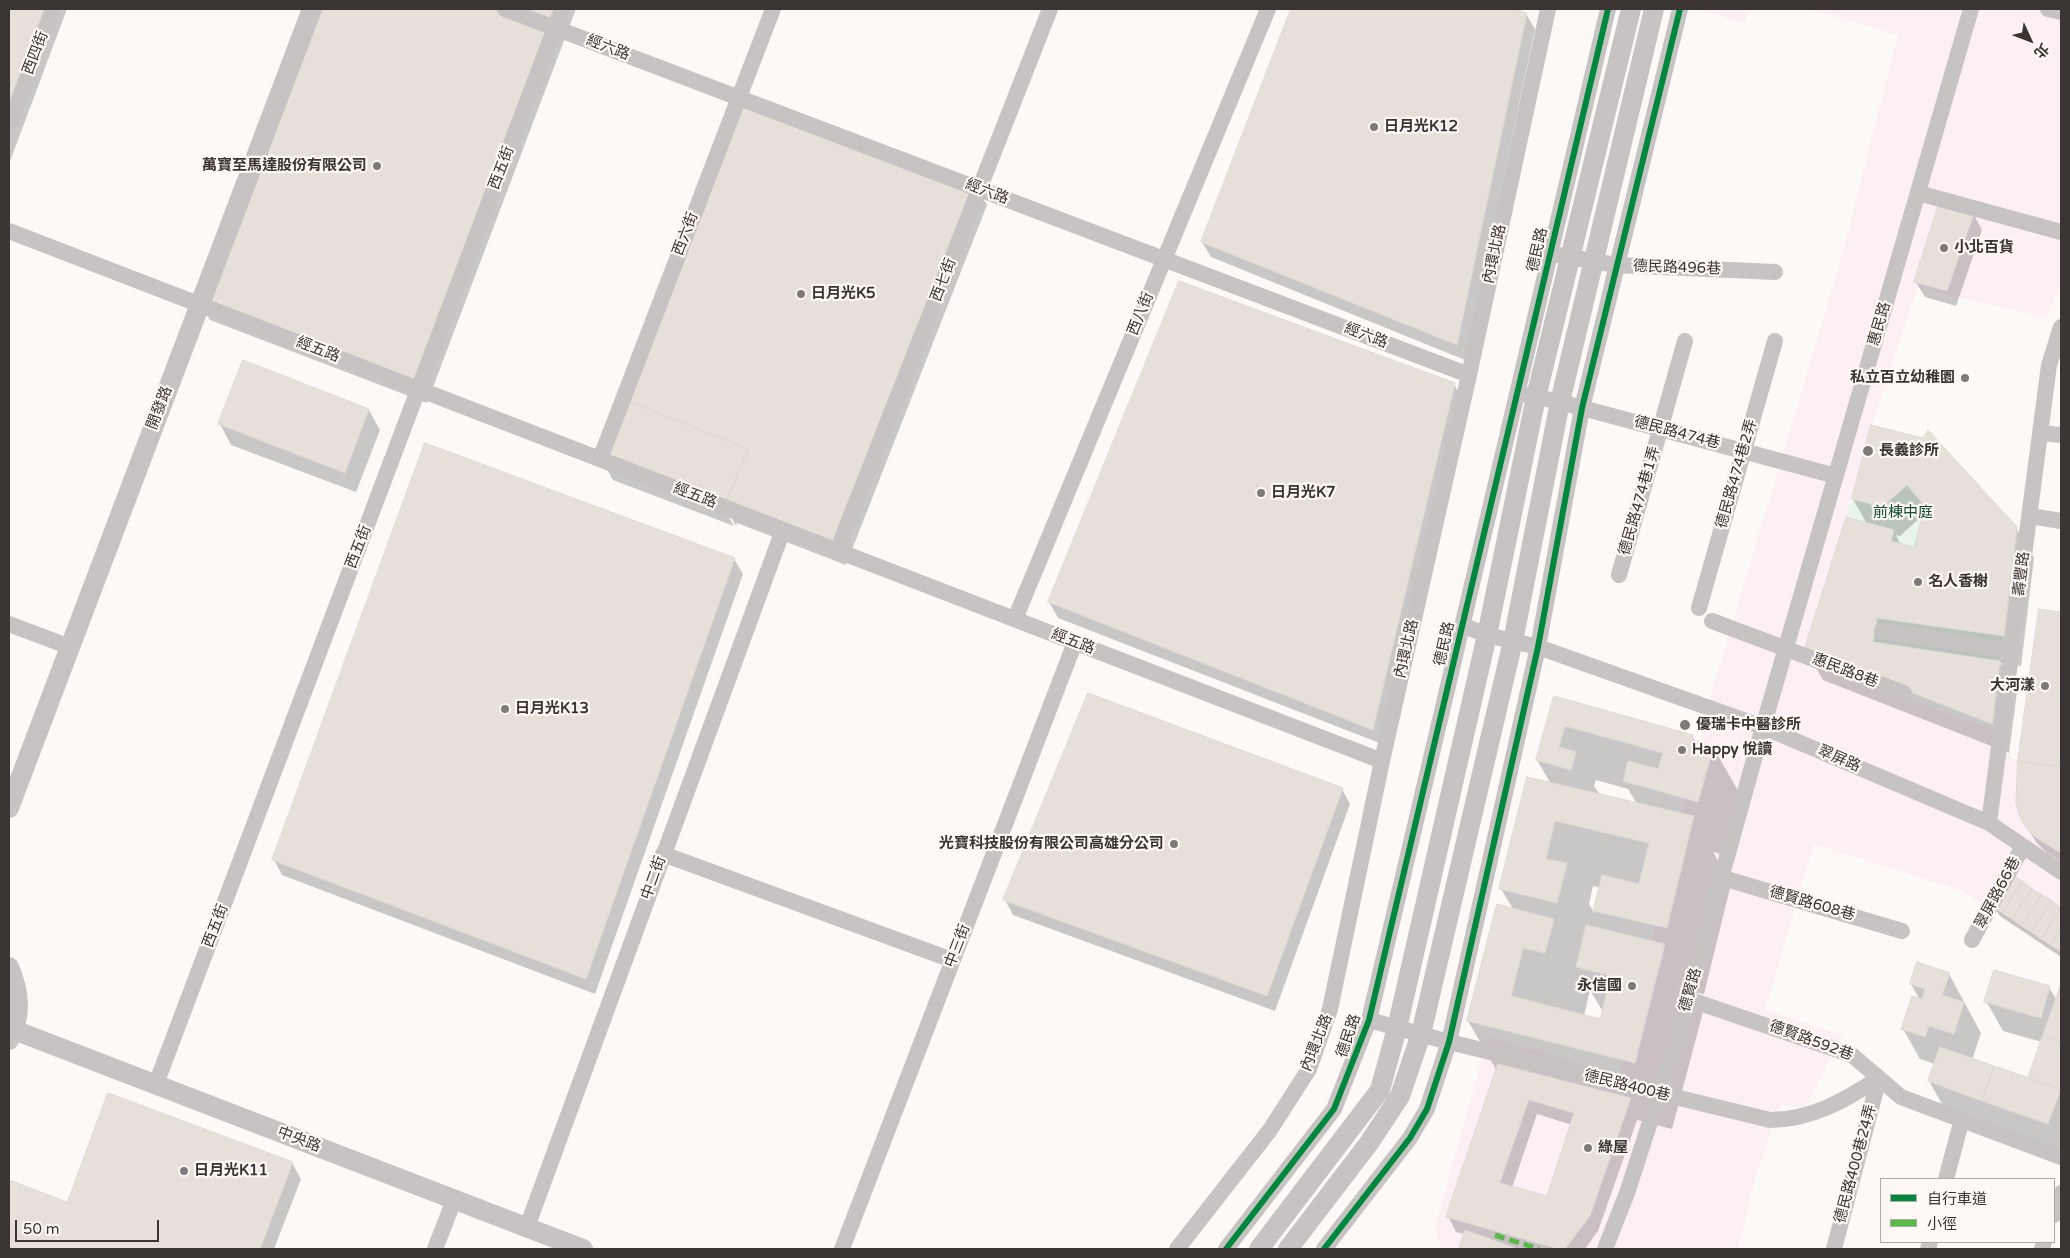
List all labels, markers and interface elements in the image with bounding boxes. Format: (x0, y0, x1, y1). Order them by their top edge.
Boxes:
north arrow (2005, 15, 2055, 65)
street label: 西四街 (20, 29, 52, 77)
street label: 經六路 (584, 32, 632, 64)
text: 北 (2030, 40, 2052, 61)
place label: 日月光K12 (1384, 118, 1458, 136)
marker: 日月光K12 (1368, 121, 1380, 133)
street label: 西五街 (486, 144, 518, 192)
place label: 萬寶至馬達股份有限公司 (202, 157, 367, 175)
marker: 萬寶至馬達股份有限公司 (371, 160, 383, 172)
street label: 經六路 (963, 176, 1011, 208)
street label: 西六街 (670, 210, 702, 258)
street label: 內環北路 (1480, 223, 1510, 285)
street label: 德民路 (1524, 226, 1552, 274)
place label: 小北百貨 (1954, 239, 2014, 257)
marker: 小北百貨 (1938, 242, 1950, 254)
street label: 西七街 (928, 256, 960, 304)
street label: 德民路496巷 (1633, 257, 1721, 279)
place label: 日月光K5 (811, 285, 875, 303)
marker: 日月光K5 (795, 288, 807, 300)
street label: 西八街 (1124, 290, 1158, 338)
street label: 惠民路 (1865, 300, 1895, 348)
street label: 經六路 (1342, 320, 1390, 352)
street label: 經五路 (294, 334, 342, 366)
place label: 私立百立幼稚園 (1850, 369, 1955, 387)
marker: 私立百立幼稚園 (1959, 372, 1971, 384)
street label: 開發路 (144, 384, 176, 432)
street label: 德民路474巷 (1632, 413, 1722, 453)
street label: 德民路474巷2弄 (1713, 417, 1761, 531)
place label: 長義診所 (1879, 442, 1939, 460)
street label: 德民路474巷1弄 (1616, 444, 1664, 558)
marker: 長義診所 (1861, 444, 1875, 458)
street label: 經五路 (671, 480, 719, 512)
place label: 日月光K7 (1271, 484, 1335, 502)
marker: 日月光K7 (1255, 487, 1267, 499)
park label: 前棟中庭 (1873, 504, 1933, 522)
street label: 西五街 (343, 523, 375, 571)
street label: 壽豐路 (2010, 551, 2034, 597)
place label: 名人香榭 (1928, 573, 1988, 591)
marker: 名人香榭 (1912, 576, 1924, 588)
street label: 內環北路 (1391, 618, 1423, 680)
street label: 德民路 (1431, 620, 1459, 668)
street label: 經五路 (1049, 626, 1097, 658)
street label: 惠民路8巷 (1809, 650, 1881, 692)
place label: 大河漾 (1990, 677, 2035, 695)
marker: 大河漾 (2039, 680, 2051, 692)
place label: 日月光K13 (515, 700, 589, 718)
marker: 日月光K13 (499, 703, 511, 715)
place label: 優瑞卡中醫診所 (1696, 716, 1801, 734)
marker: 優瑞卡中醫診所 (1678, 718, 1692, 732)
place label: Happy 悅讀 (1692, 741, 1773, 759)
street label: 翠屏路 (1815, 742, 1863, 776)
marker: Happy 悅讀 (1676, 744, 1688, 756)
place label: 光寶科技股份有限公司高雄分公司 (939, 835, 1164, 853)
marker: 光寶科技股份有限公司高雄分公司 (1168, 838, 1180, 850)
street label: 中二街 (638, 854, 670, 902)
street label: 翠屏路66巷 (1972, 854, 2024, 932)
street label: 德賢路608巷 (1767, 883, 1857, 925)
street label: 西五街 (200, 902, 232, 950)
street label: 中三街 (942, 922, 974, 970)
street label: 德賢路 (1676, 966, 1706, 1014)
place label: 永信國 (1577, 977, 1622, 995)
marker: 永信國 (1626, 980, 1638, 992)
street label: 內環北路 (1297, 1012, 1337, 1074)
street label: 德民路 (1333, 1012, 1365, 1060)
street label: 德賢路592巷 (1766, 1017, 1856, 1065)
street label: 德民路400巷 (1582, 1067, 1672, 1105)
street label: 德民路400巷24弄 (1832, 1103, 1880, 1225)
street label: 中央路 (275, 1124, 323, 1156)
place label: 綠屋 (1598, 1139, 1628, 1157)
marker: 綠屋 (1582, 1142, 1594, 1154)
place label: 日月光K11 (194, 1162, 268, 1180)
marker: 日月光K11 (178, 1165, 190, 1177)
legend (1880, 1178, 2055, 1243)
text: 自行車道 (1927, 1190, 1987, 1208)
scale bar (18, 1210, 161, 1242)
text: 小徑 (1927, 1215, 1957, 1233)
text: 50 m (23, 1220, 60, 1238)

